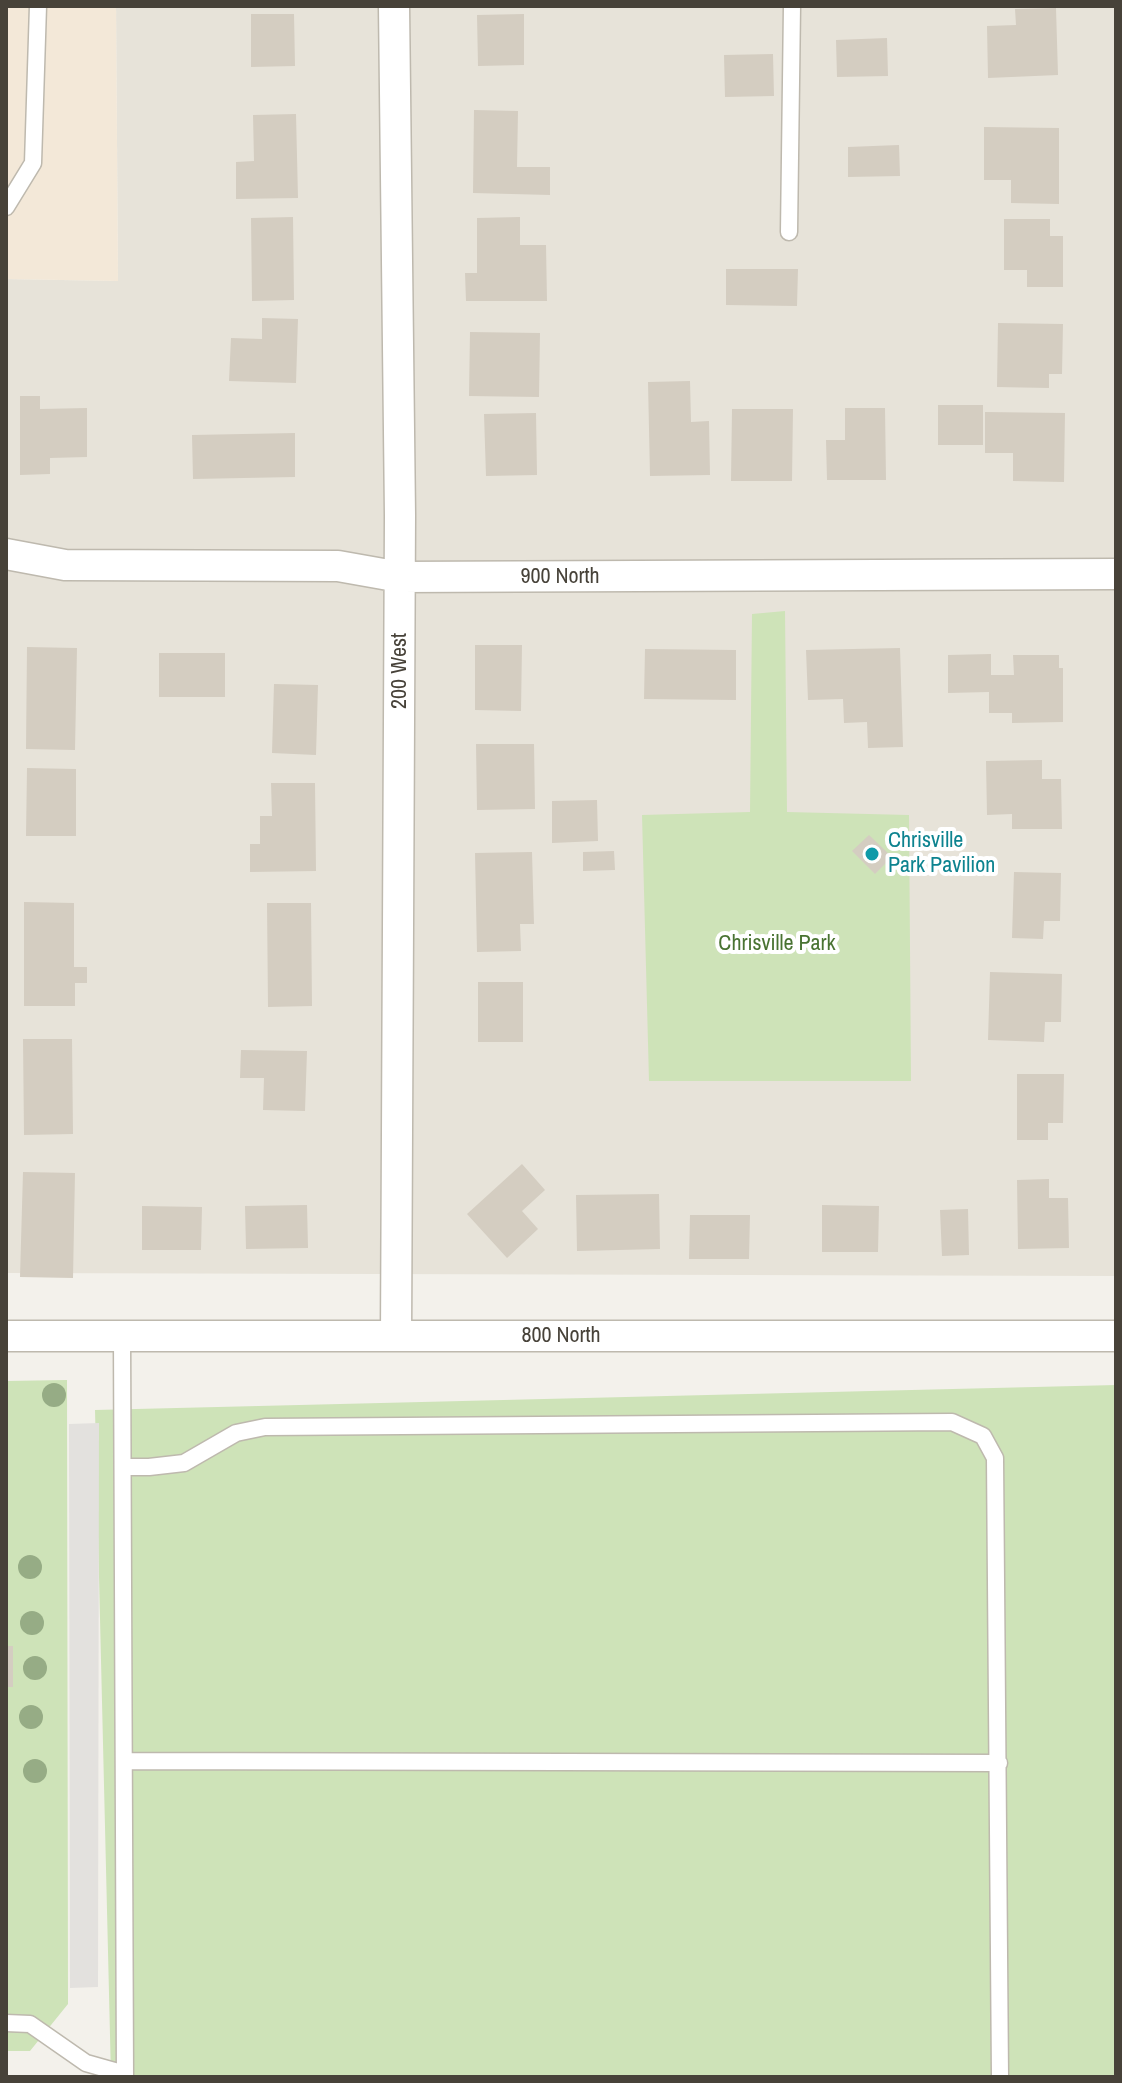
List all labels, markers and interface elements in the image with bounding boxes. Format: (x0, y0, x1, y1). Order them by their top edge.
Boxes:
street label: 900 North (520, 564, 600, 590)
street label: 200 West (387, 633, 413, 709)
place label: Chrisville Park Pavilion (888, 828, 995, 880)
marker: Chrisville Park Pavilion (863, 845, 881, 863)
park label: Chrisville Park (718, 931, 836, 957)
street label: 800 North (521, 1323, 601, 1349)

